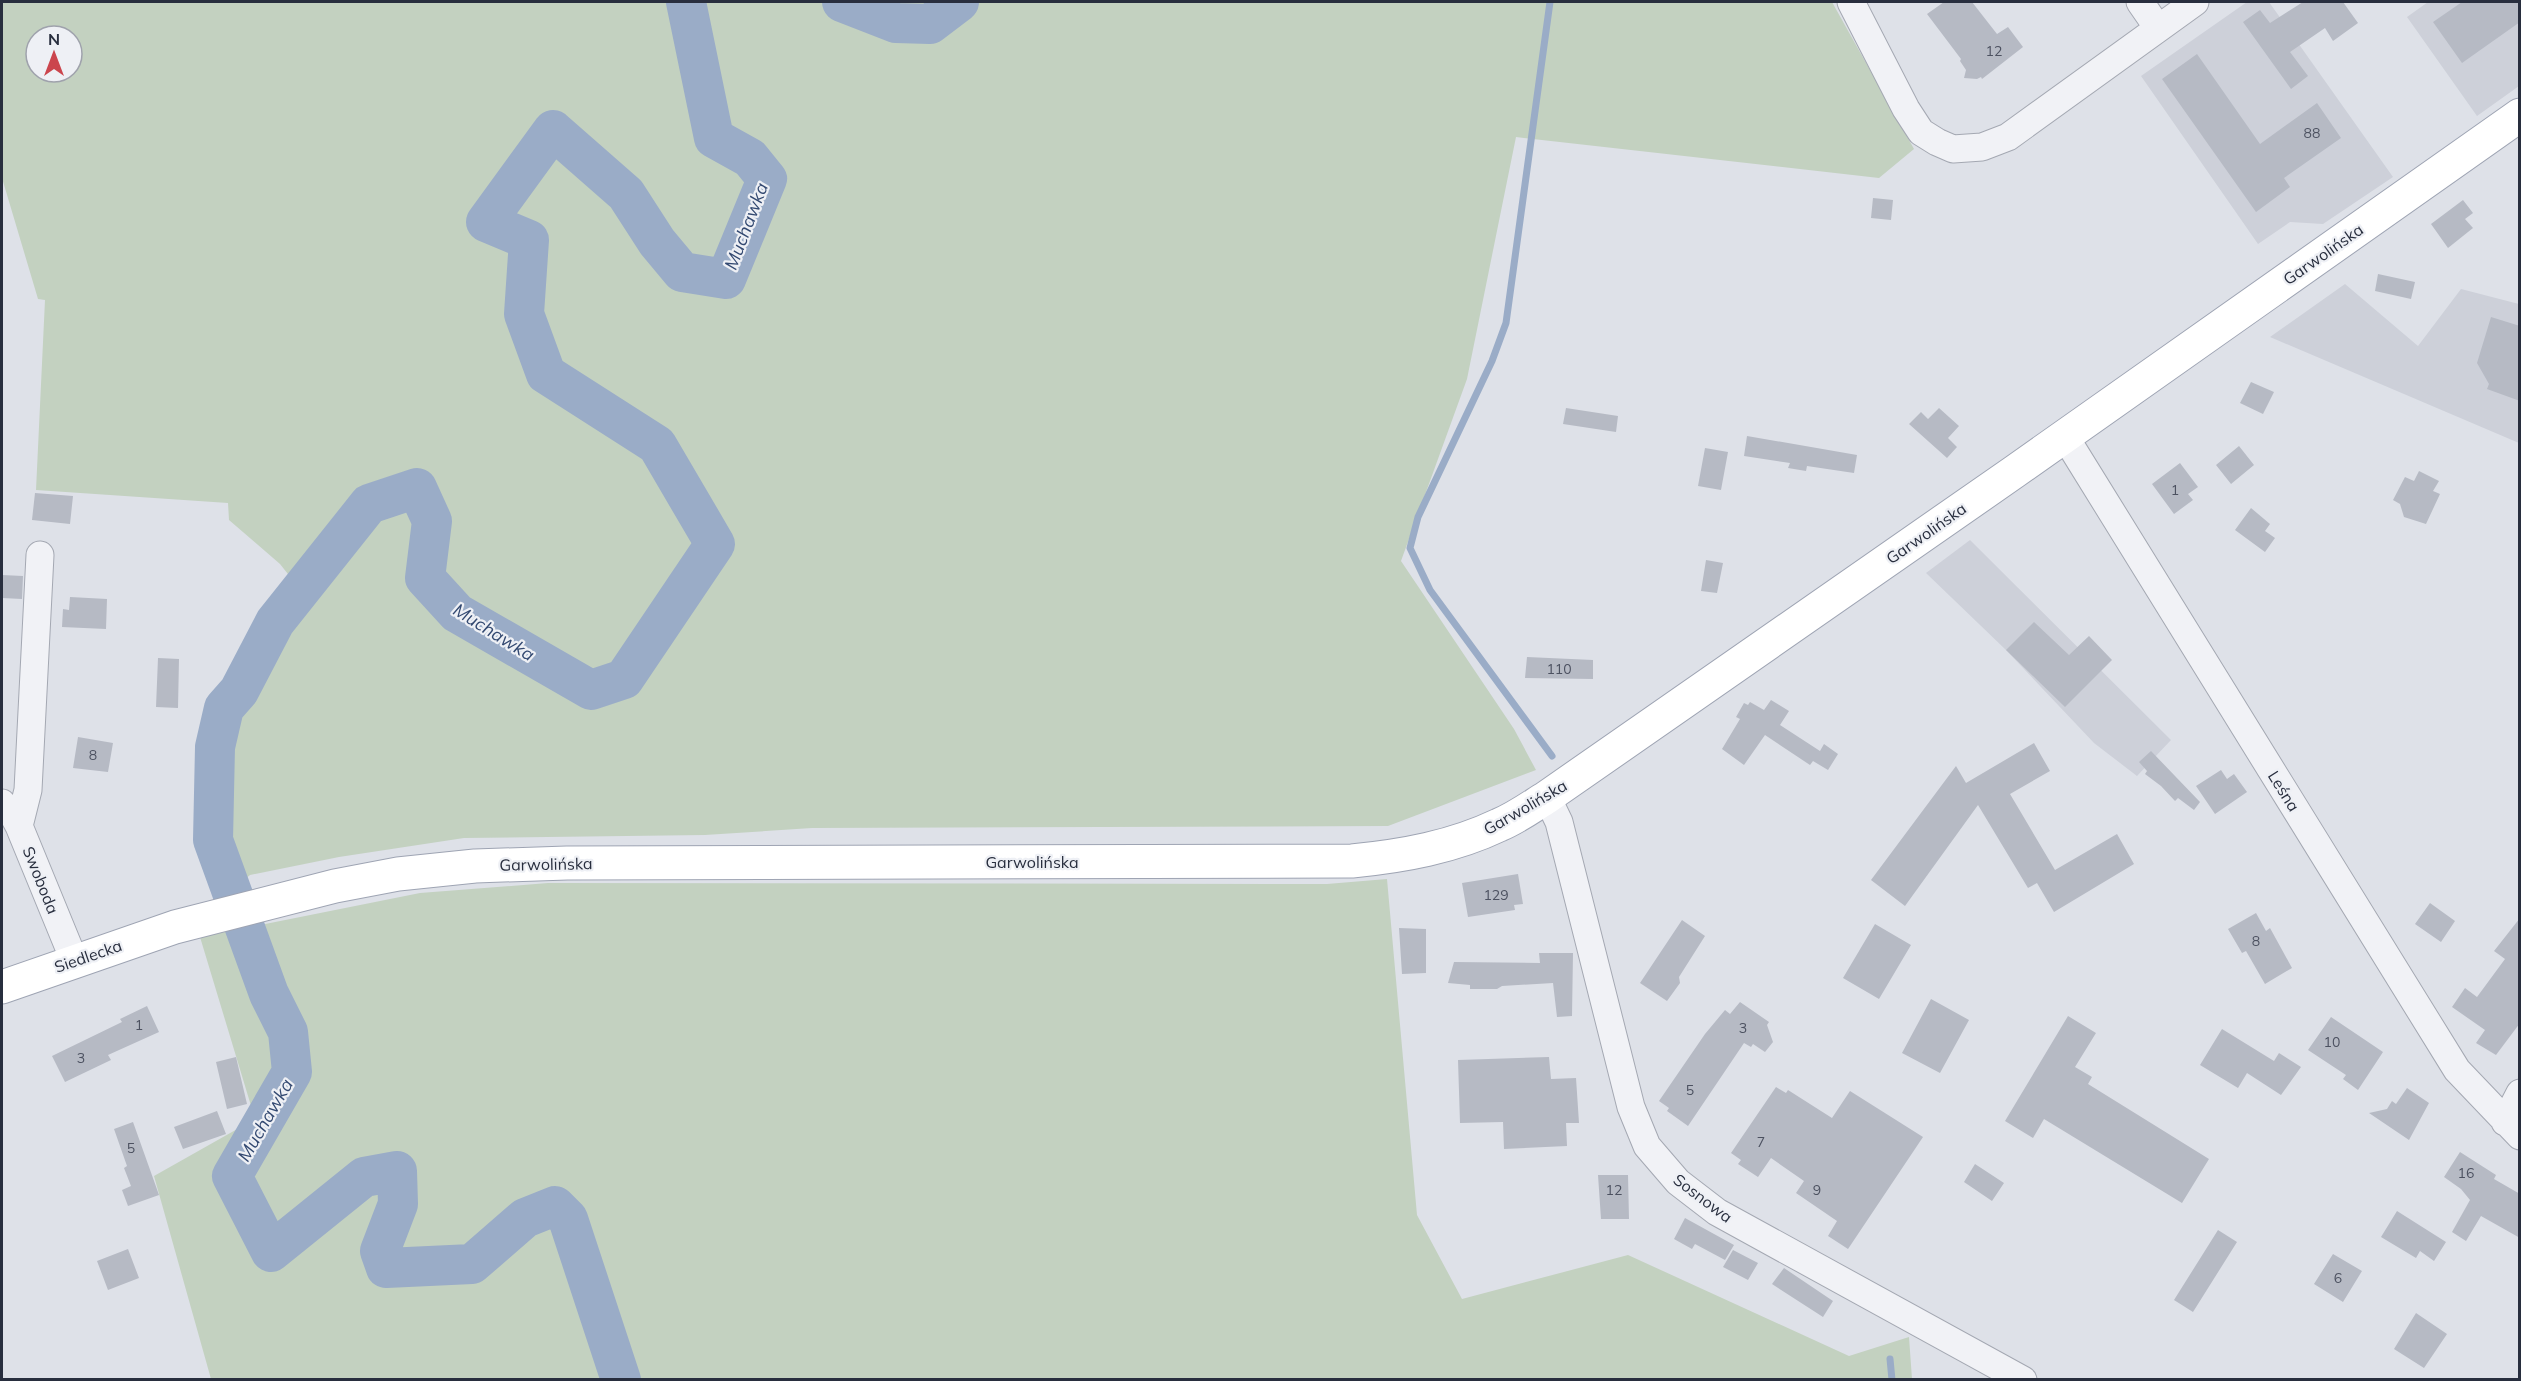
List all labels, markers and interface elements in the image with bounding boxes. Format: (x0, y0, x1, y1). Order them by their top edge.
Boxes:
north arrow (24, 24, 84, 84)
text: N (48, 29, 60, 49)
house number: 12 (1986, 42, 2002, 60)
house number: 88 (2304, 124, 2320, 142)
water label: Muchawka (719, 179, 773, 273)
street label: Garwolińska (2279, 219, 2367, 289)
house number: 1 (2171, 481, 2179, 499)
street label: Garwolińska (1882, 498, 1970, 568)
water label: Muchawka (449, 598, 539, 666)
house number: 110 (1546, 660, 1572, 678)
house number: 8 (89, 746, 97, 764)
street label: Leśna (2264, 767, 2304, 815)
street label: Garwolińska (1480, 775, 1570, 839)
street label: Swoboda (18, 843, 64, 917)
street label: Garwolińska (985, 852, 1079, 872)
street label: Garwolińska (499, 853, 593, 875)
house number: 129 (1483, 886, 1509, 904)
house number: 8 (2252, 932, 2260, 950)
street label: Siedlecka (52, 935, 124, 977)
house number: 1 (135, 1016, 143, 1034)
house number: 3 (1739, 1019, 1747, 1037)
house number: 10 (2324, 1033, 2340, 1051)
house number: 3 (77, 1049, 85, 1067)
water label: Muchawka (232, 1074, 298, 1165)
house number: 5 (1686, 1081, 1694, 1099)
house number: 7 (1757, 1133, 1765, 1151)
house number: 5 (127, 1139, 135, 1157)
house number: 16 (2458, 1164, 2474, 1182)
street label: Sosnowa (1670, 1169, 1736, 1227)
house number: 12 (1606, 1181, 1622, 1199)
house number: 9 (1813, 1181, 1821, 1199)
house number: 6 (2334, 1269, 2342, 1287)

